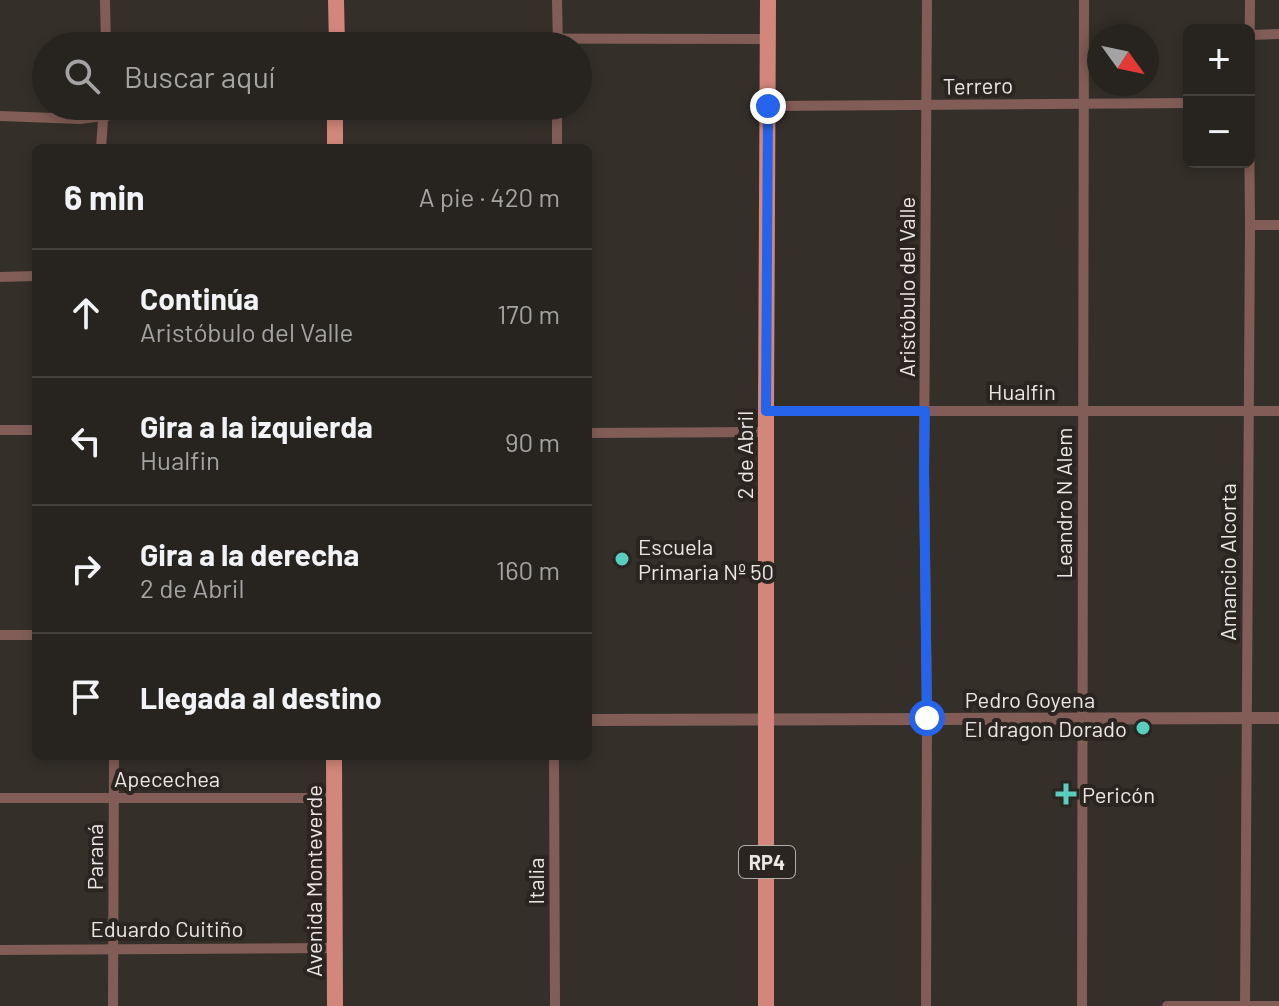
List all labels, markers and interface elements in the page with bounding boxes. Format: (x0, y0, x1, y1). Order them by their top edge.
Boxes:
north arrow (1087, 24, 1159, 96)
map controls (1183, 24, 1255, 168)
button: + (1183, 24, 1255, 96)
search box (32, 32, 592, 120)
icon: search (60, 54, 104, 98)
text: Buscar aquí (124, 58, 275, 94)
street label: Terrero (943, 71, 1013, 99)
route end (750, 88, 786, 124)
button: − (1183, 96, 1255, 168)
text: 6 min (64, 176, 145, 217)
text: A pie · 420 m (419, 181, 560, 212)
street label: Aristóbulo del Valle (893, 197, 919, 377)
text: Continúa (140, 280, 259, 316)
icon: ahead (64, 291, 108, 335)
text: 170 m (497, 298, 560, 329)
text: Aristóbulo del Valle (140, 316, 353, 347)
street label: Hualfin (988, 378, 1056, 404)
text: Gira a la izquierda (140, 408, 373, 444)
street label: 2 de Abril (731, 411, 757, 499)
icon: left (64, 419, 108, 463)
text: 90 m (505, 426, 560, 457)
street label: Leandro N Alem (1050, 428, 1076, 578)
text: Hualfin (140, 444, 220, 475)
street label: Amancio Alcorta (1214, 483, 1240, 641)
place label: Escuela Primaria Nº 50 (638, 533, 774, 584)
text: Gira a la derecha (140, 536, 359, 572)
icon: right (64, 547, 108, 591)
marker: Escuela Primaria Nº 50 (613, 550, 631, 568)
text: 160 m (496, 554, 560, 585)
text: 2 de Abril (140, 572, 244, 603)
icon: arrive (64, 675, 108, 719)
text: Llegada al destino (140, 679, 382, 715)
street label: Pedro Goyena (965, 686, 1095, 712)
route start (909, 700, 945, 736)
place label: El dragon Dorado (964, 715, 1127, 741)
marker: El dragon Dorado (1134, 719, 1152, 737)
street label: Apecechea (114, 765, 220, 791)
place label: Pericón (1082, 781, 1155, 807)
street label: Avenida Monteverde (300, 785, 326, 977)
marker: Pericón (1057, 785, 1075, 803)
street label: Paraná (81, 824, 107, 890)
road number: RP4 (739, 846, 795, 878)
street label: Italia (522, 858, 548, 904)
street label: Eduardo Cuitiño (91, 915, 243, 941)

